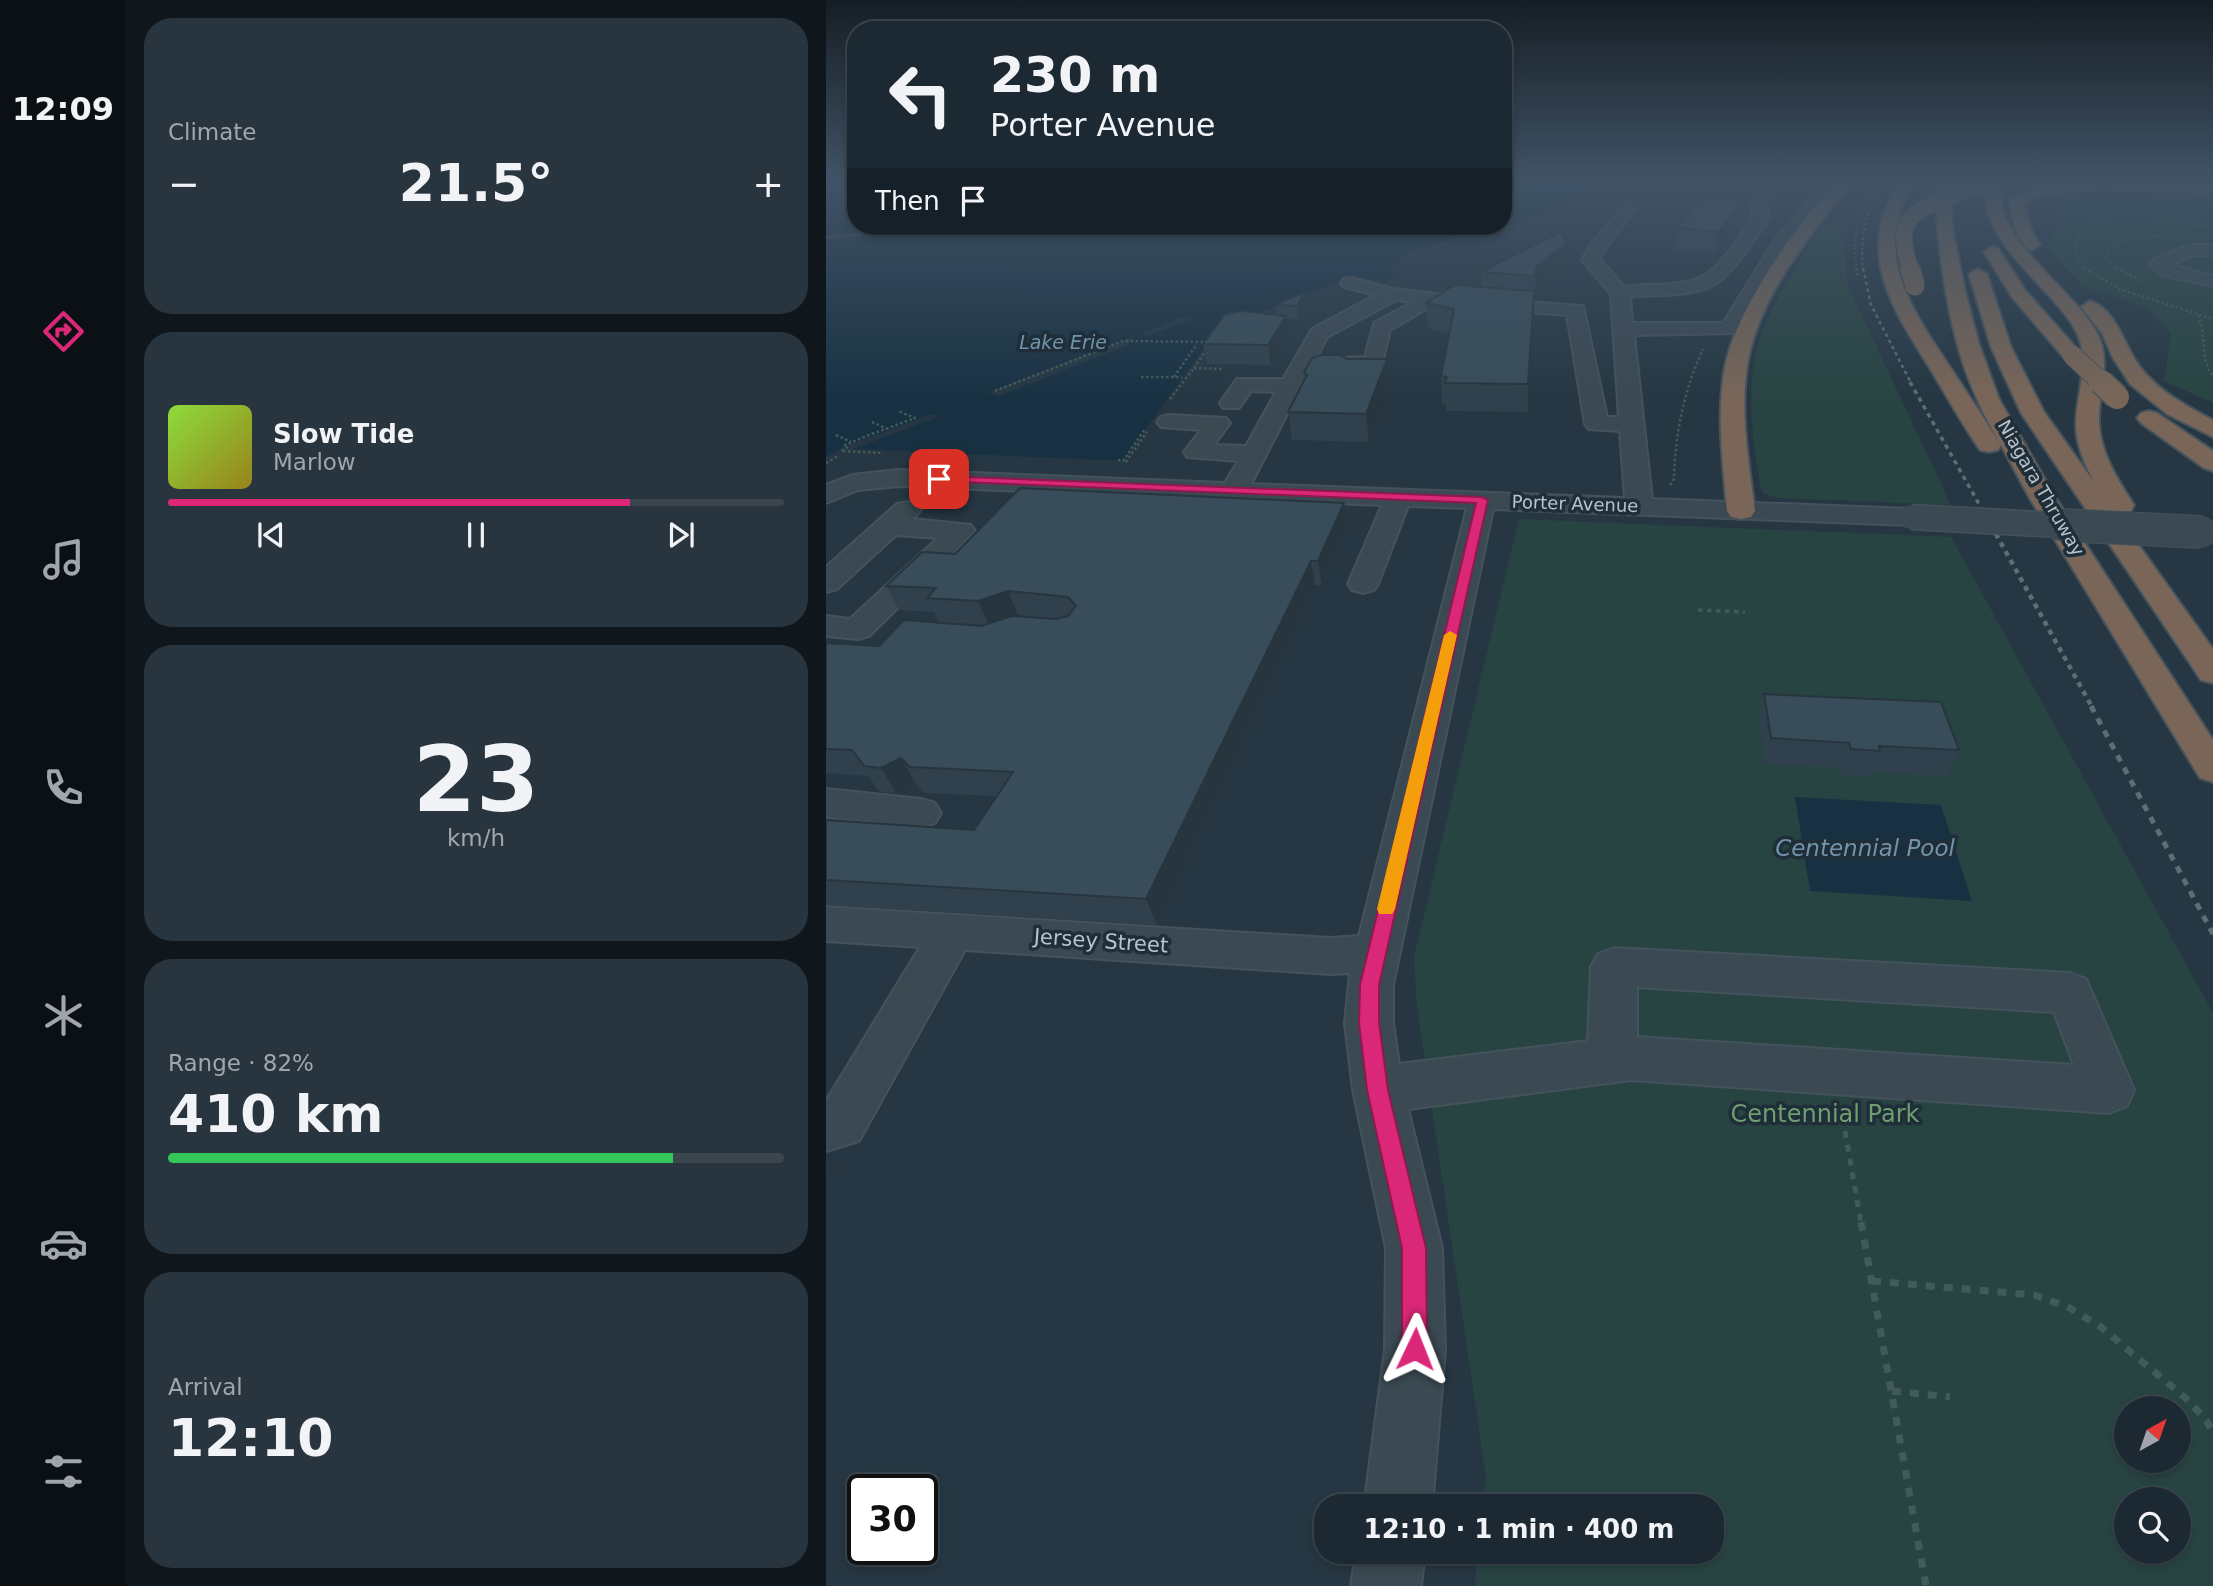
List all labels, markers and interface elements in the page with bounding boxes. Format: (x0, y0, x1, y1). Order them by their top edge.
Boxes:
text: 230 m (990, 47, 1160, 104)
icon: left (875, 49, 966, 140)
text: 12:09 (12, 90, 114, 128)
text: Porter Avenue (990, 106, 1215, 144)
text: Climate (168, 119, 257, 145)
text: 21.5° (399, 153, 553, 213)
text: − (168, 162, 200, 206)
text: + (752, 162, 784, 206)
icon: arrive (954, 182, 992, 220)
text: Then (875, 186, 940, 216)
icon: directions (39, 307, 88, 356)
water label: Lake Erie (1019, 331, 1107, 353)
street label: Niagara Thruway (1994, 416, 2089, 560)
text: Slow Tide (273, 419, 414, 449)
text: Marlow (273, 449, 356, 475)
pin (909, 449, 969, 509)
icon: arrive (920, 460, 958, 498)
street label: Porter Avenue (1511, 491, 1639, 516)
icon: previous (252, 516, 290, 554)
icon: pause (457, 516, 495, 554)
icon: next (662, 516, 700, 554)
icon: music (39, 535, 88, 584)
text: 23 (413, 727, 539, 832)
icon: phone (39, 763, 88, 812)
text: km/h (447, 825, 505, 851)
water label: Centennial Pool (1775, 835, 1955, 861)
street label: Jersey Street (1031, 924, 1169, 958)
icon: climate (39, 991, 88, 1040)
text: Range · 82% (168, 1050, 314, 1076)
text: 410 km (168, 1084, 383, 1144)
park label: Centennial Park (1731, 1100, 1920, 1128)
icon: car (39, 1219, 88, 1268)
position arrow (1378, 1312, 1452, 1386)
text: Arrival (168, 1374, 243, 1400)
north arrow (2114, 1396, 2191, 1474)
map controls (2114, 1396, 2191, 1564)
text: 12:10 (168, 1408, 334, 1468)
icon: filters (39, 1447, 88, 1496)
speed limit sign: 30 (847, 1474, 938, 1565)
button: search (2114, 1487, 2191, 1564)
text: 12:10 · 1 min · 400 m (1364, 1514, 1674, 1544)

